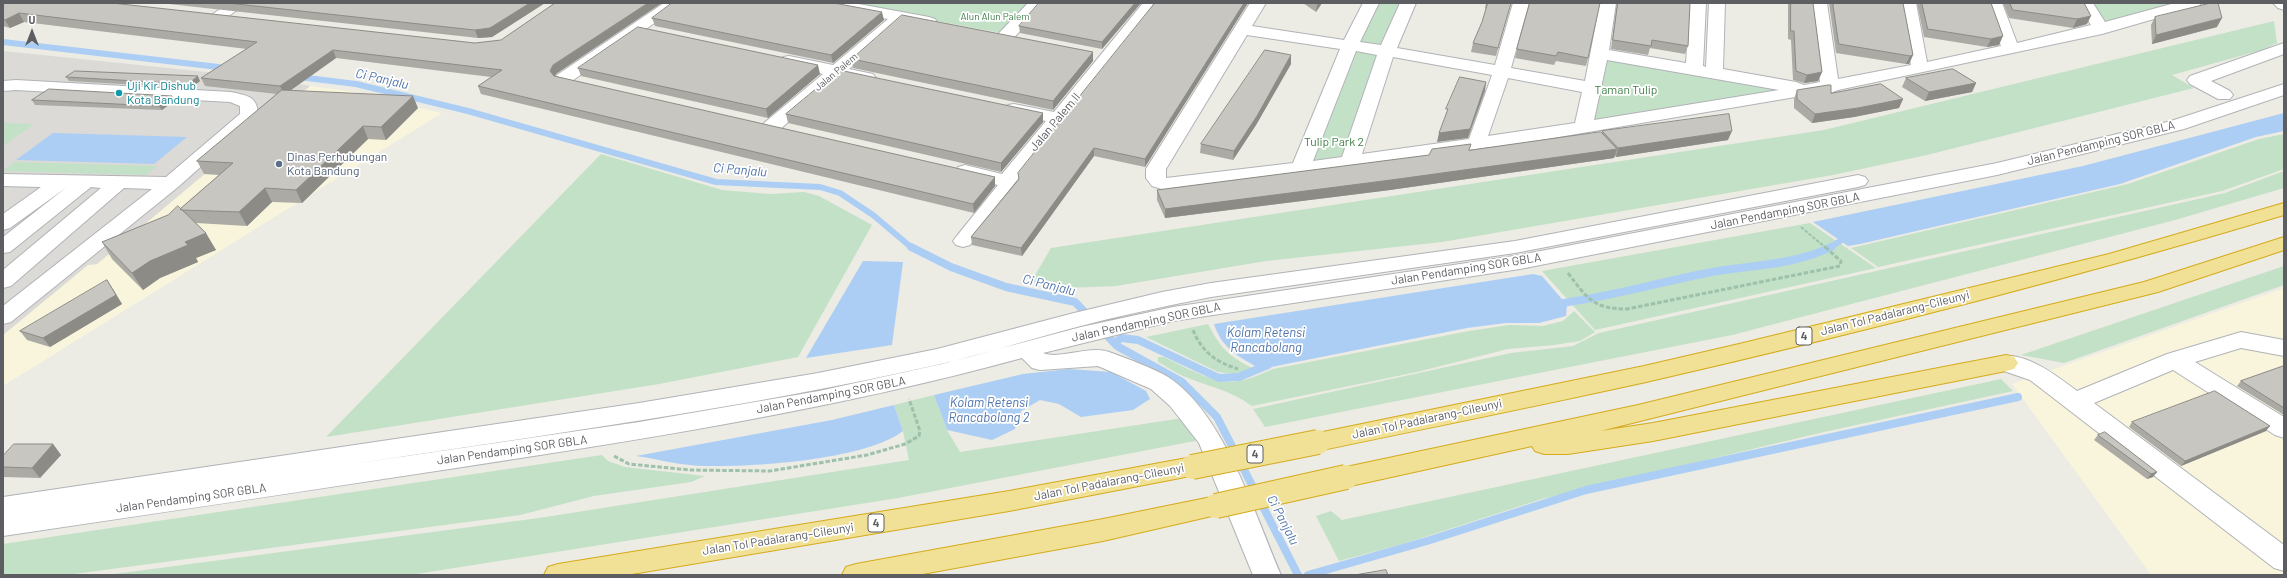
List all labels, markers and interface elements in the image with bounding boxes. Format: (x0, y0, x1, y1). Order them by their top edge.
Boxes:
park label: Alun Alun Palem (960, 11, 1030, 23)
north arrow (12, 12, 52, 52)
text: U (29, 13, 35, 26)
street label: Jalan Palem (812, 51, 860, 93)
water label: Ci Panjalu (354, 65, 410, 93)
place label: Uji Kir Dishub Kota Bandung (127, 79, 199, 107)
park label: Taman Tulip (1595, 83, 1657, 97)
marker: Uji Kir Dishub Kota Bandung (114, 88, 124, 98)
street label: Jalan Palem II (1026, 90, 1084, 154)
street label: Jalan Pendamping SOR GBLA (2026, 118, 2176, 168)
park label: Tulip Park 2 (1304, 135, 1364, 149)
place label: Dinas Perhubungan Kota Bandung (287, 150, 387, 178)
marker: Dinas Perhubungan Kota Bandung (274, 159, 284, 169)
water label: Ci Panjalu (712, 160, 768, 180)
street label: Jalan Pendamping SOR GBLA (1709, 189, 1861, 233)
street label: Jalan Pendamping SOR GBLA (1390, 250, 1542, 288)
water label: Ci Panjalu (1021, 271, 1077, 299)
street label: Jalan Tol Padalarang–Cileunyi (1819, 288, 1971, 338)
street label: Jalan Pendamping SOR GBLA (1070, 299, 1222, 345)
water label: Kolam Retensi Rancabolang (1227, 325, 1305, 356)
road number: 4 (1796, 327, 1812, 345)
street label: Jalan Pendamping SOR GBLA (755, 373, 907, 417)
water label: Kolam Retensi Rancabolang 2 (948, 395, 1030, 426)
street label: Jalan Tol Padalarang–Cileunyi (1351, 396, 1503, 442)
street label: Jalan Pendamping SOR GBLA (436, 432, 588, 468)
road number: 4 (1247, 445, 1263, 463)
street label: Jalan Tol Padalarang–Cileunyi (1033, 460, 1185, 504)
street label: Jalan Pendamping SOR GBLA (115, 480, 267, 516)
water label: Ci Panjalu (1264, 492, 1302, 548)
road number: 4 (868, 514, 884, 532)
street label: Jalan Tol Padalarang–Cileunyi (701, 520, 855, 558)

